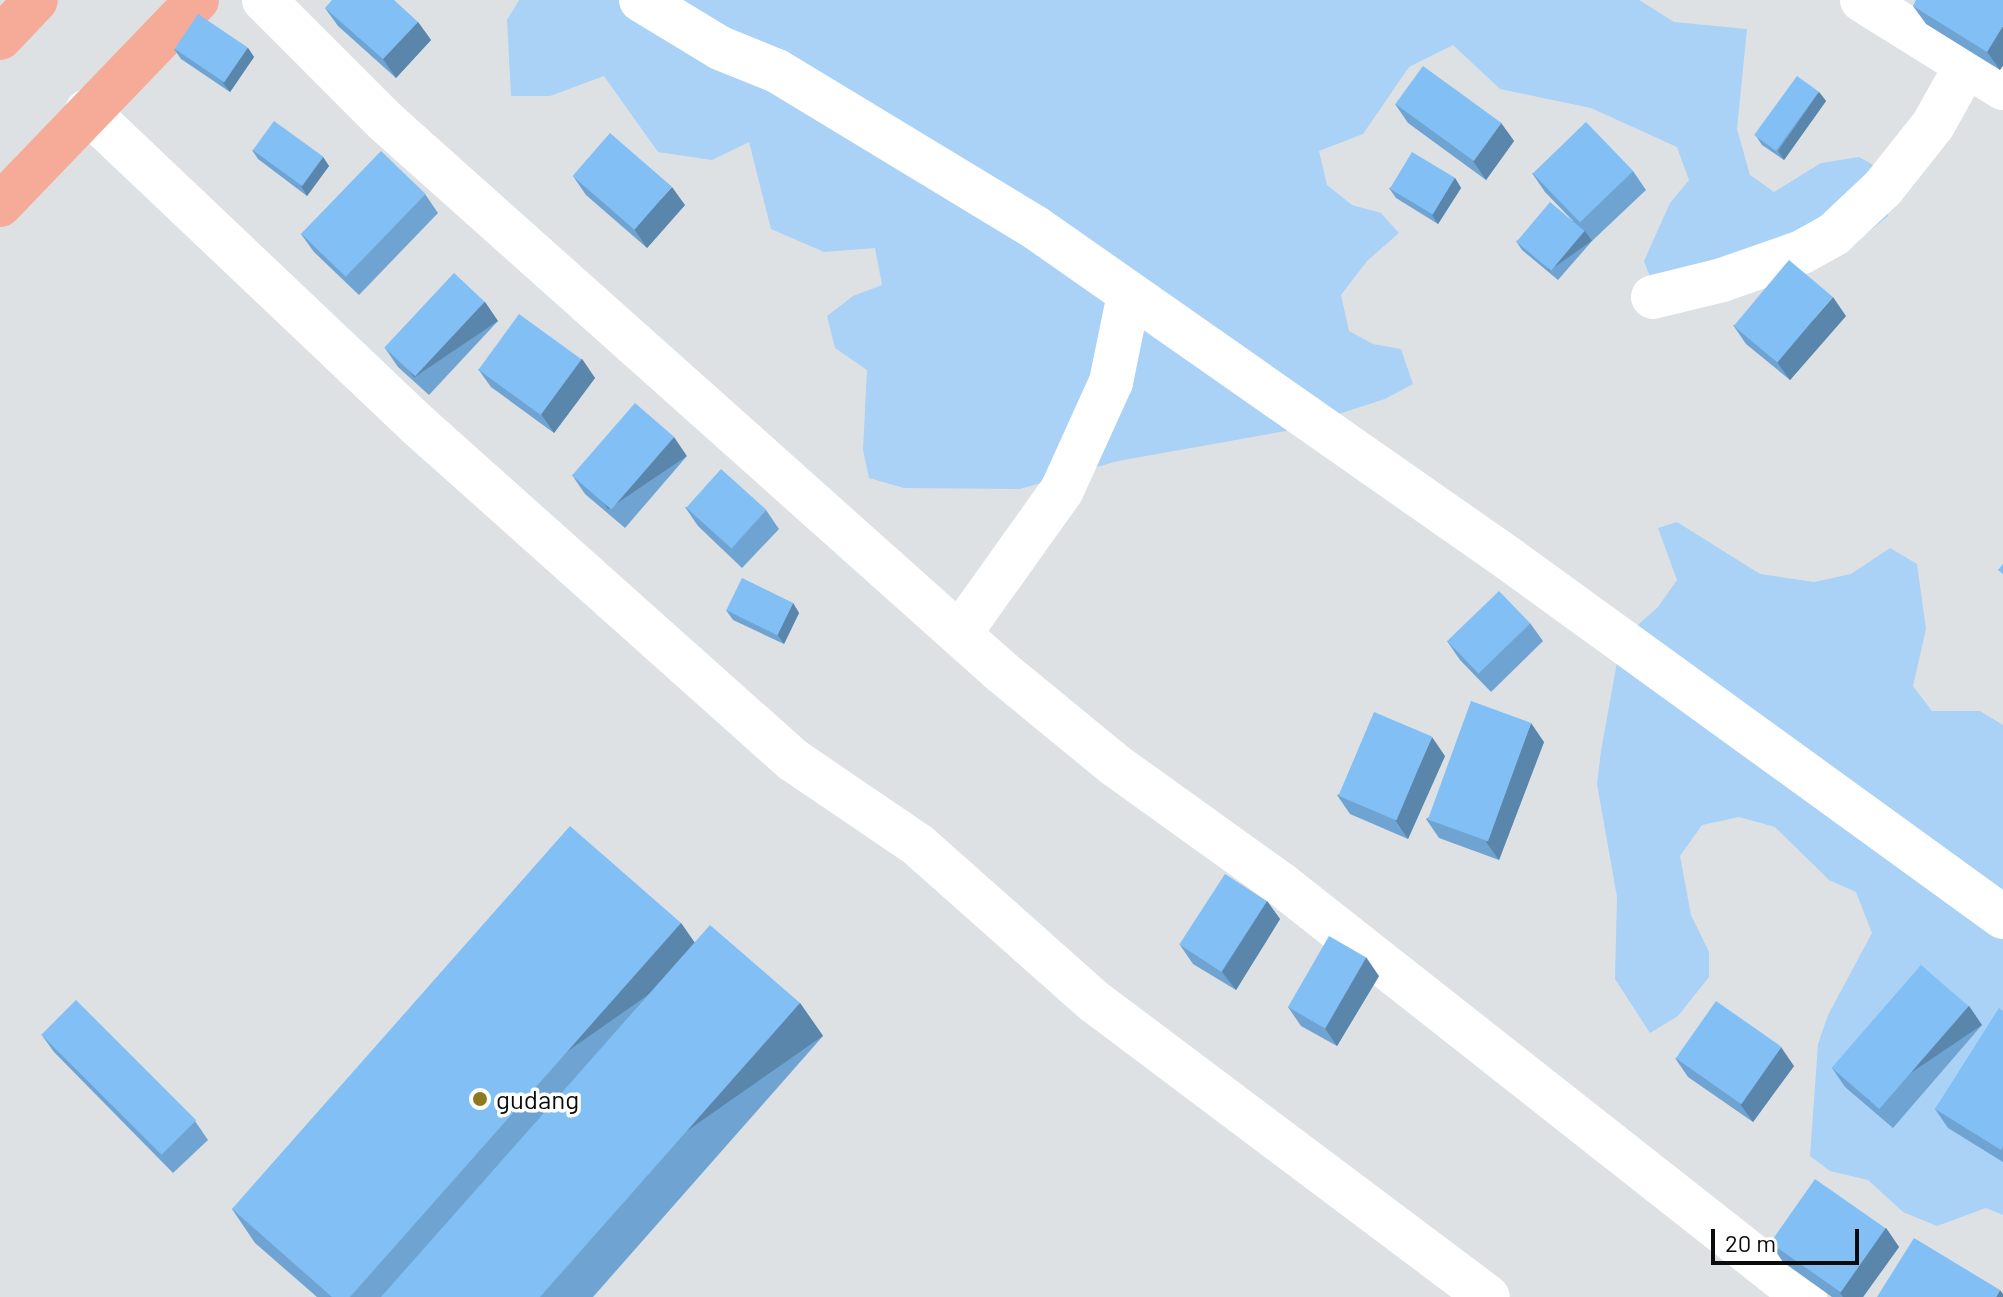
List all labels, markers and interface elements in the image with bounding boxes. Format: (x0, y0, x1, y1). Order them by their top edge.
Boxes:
place label: gudang (496, 1083, 579, 1115)
marker: gudang (471, 1090, 489, 1108)
scale bar (1715, 1213, 1863, 1263)
text: 20 m (1725, 1228, 1776, 1257)

